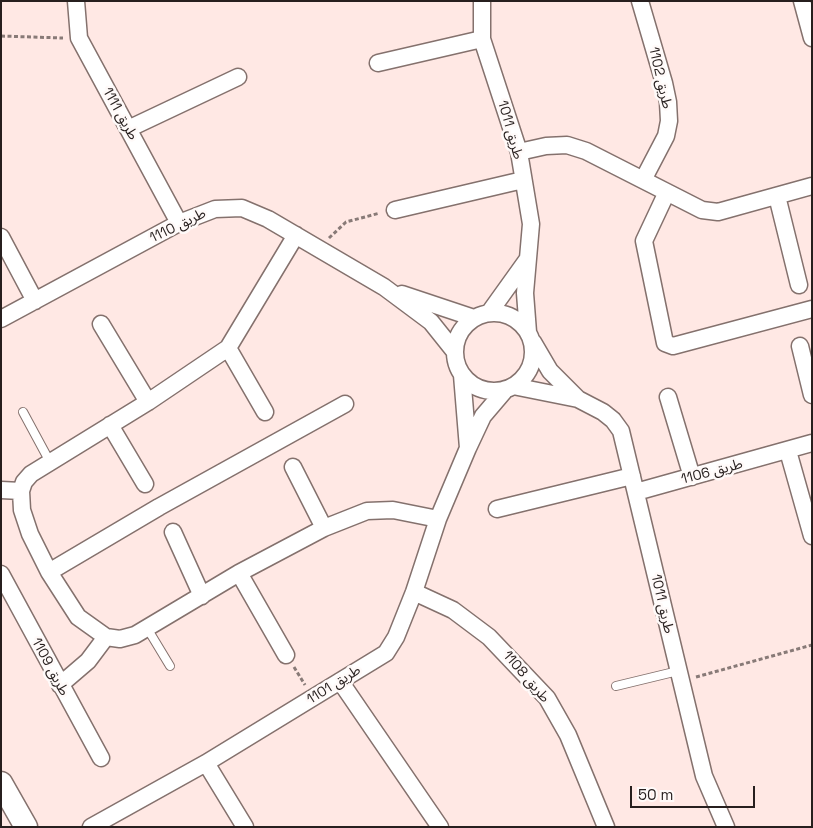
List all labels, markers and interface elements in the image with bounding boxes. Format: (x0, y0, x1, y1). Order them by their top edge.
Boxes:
street label: طريق 1102 (645, 46, 675, 110)
street label: طريق 1111 (99, 85, 141, 143)
street label: طريق 1011 (494, 99, 526, 161)
street label: طريق 1110 (147, 205, 209, 247)
street label: طريق 1106 (679, 456, 745, 488)
street label: طريق 1011 (647, 573, 677, 635)
street label: طريق 1109 (28, 635, 72, 699)
street label: طريق 1108 (499, 648, 553, 706)
street label: طريق 1101 (304, 662, 364, 708)
scale bar (633, 776, 758, 808)
text: 50 m (638, 785, 673, 804)

